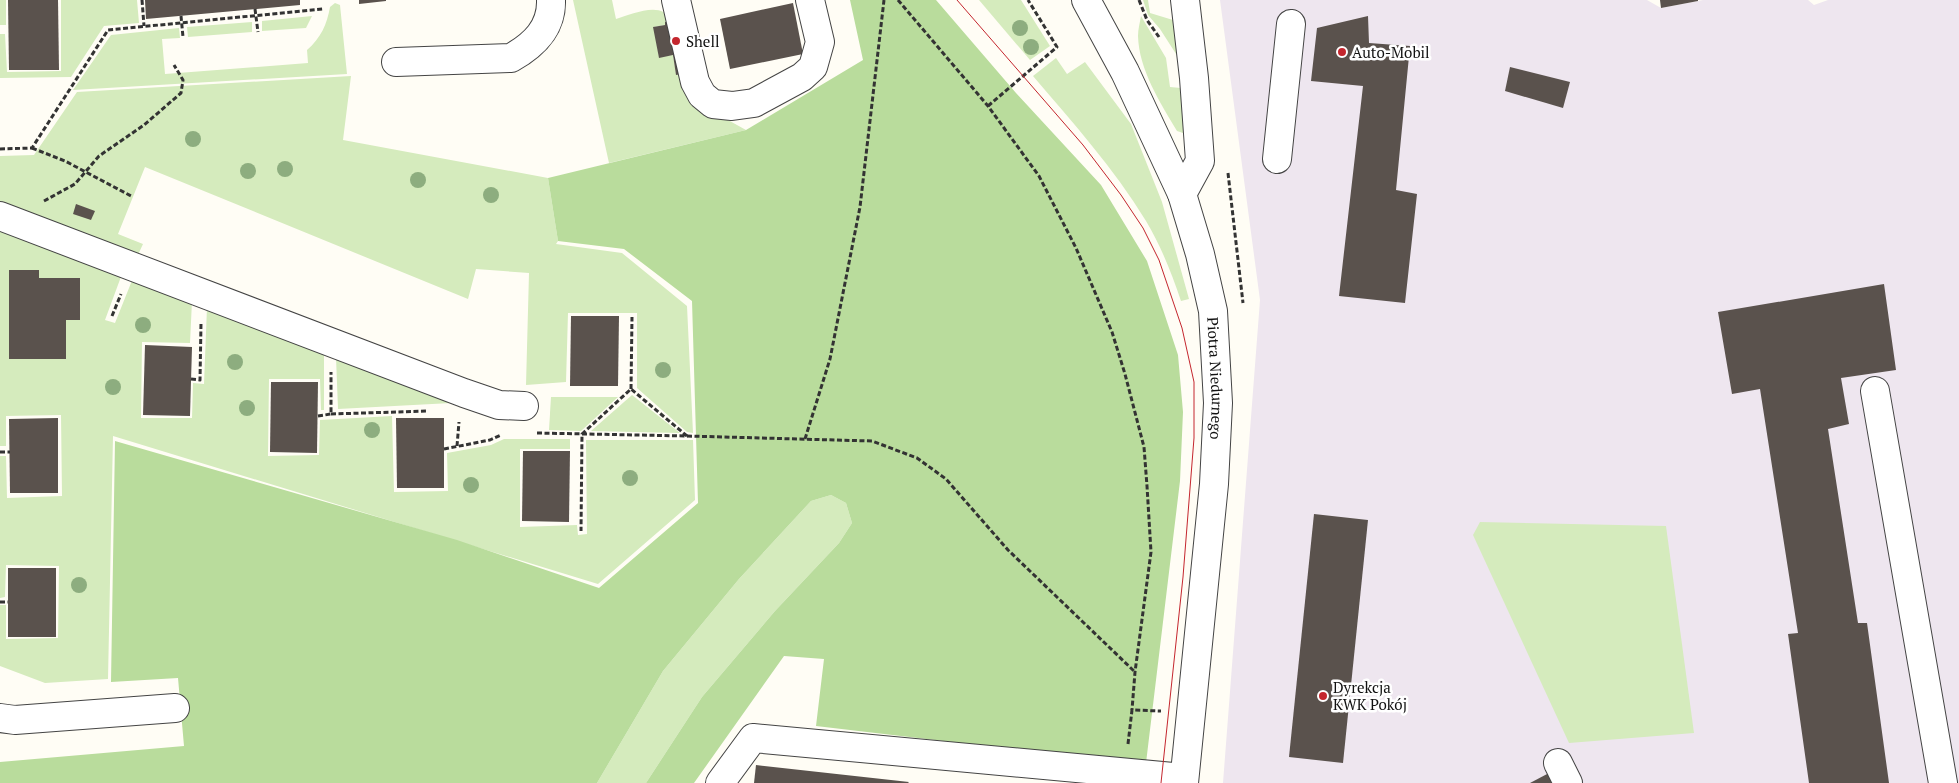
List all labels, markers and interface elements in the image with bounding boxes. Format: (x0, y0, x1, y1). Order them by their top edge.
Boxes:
place label: Shell (686, 31, 719, 51)
marker: Shell (670, 35, 682, 47)
place label: Auto-Mobil (1352, 42, 1430, 62)
marker: Auto-Mobil (1336, 46, 1348, 58)
street label: Piotra Niedurnego (1203, 316, 1228, 440)
place label: Dyrekcja KWK Pokój (1333, 677, 1407, 714)
marker: Dyrekcja KWK Pokój (1317, 690, 1329, 702)

